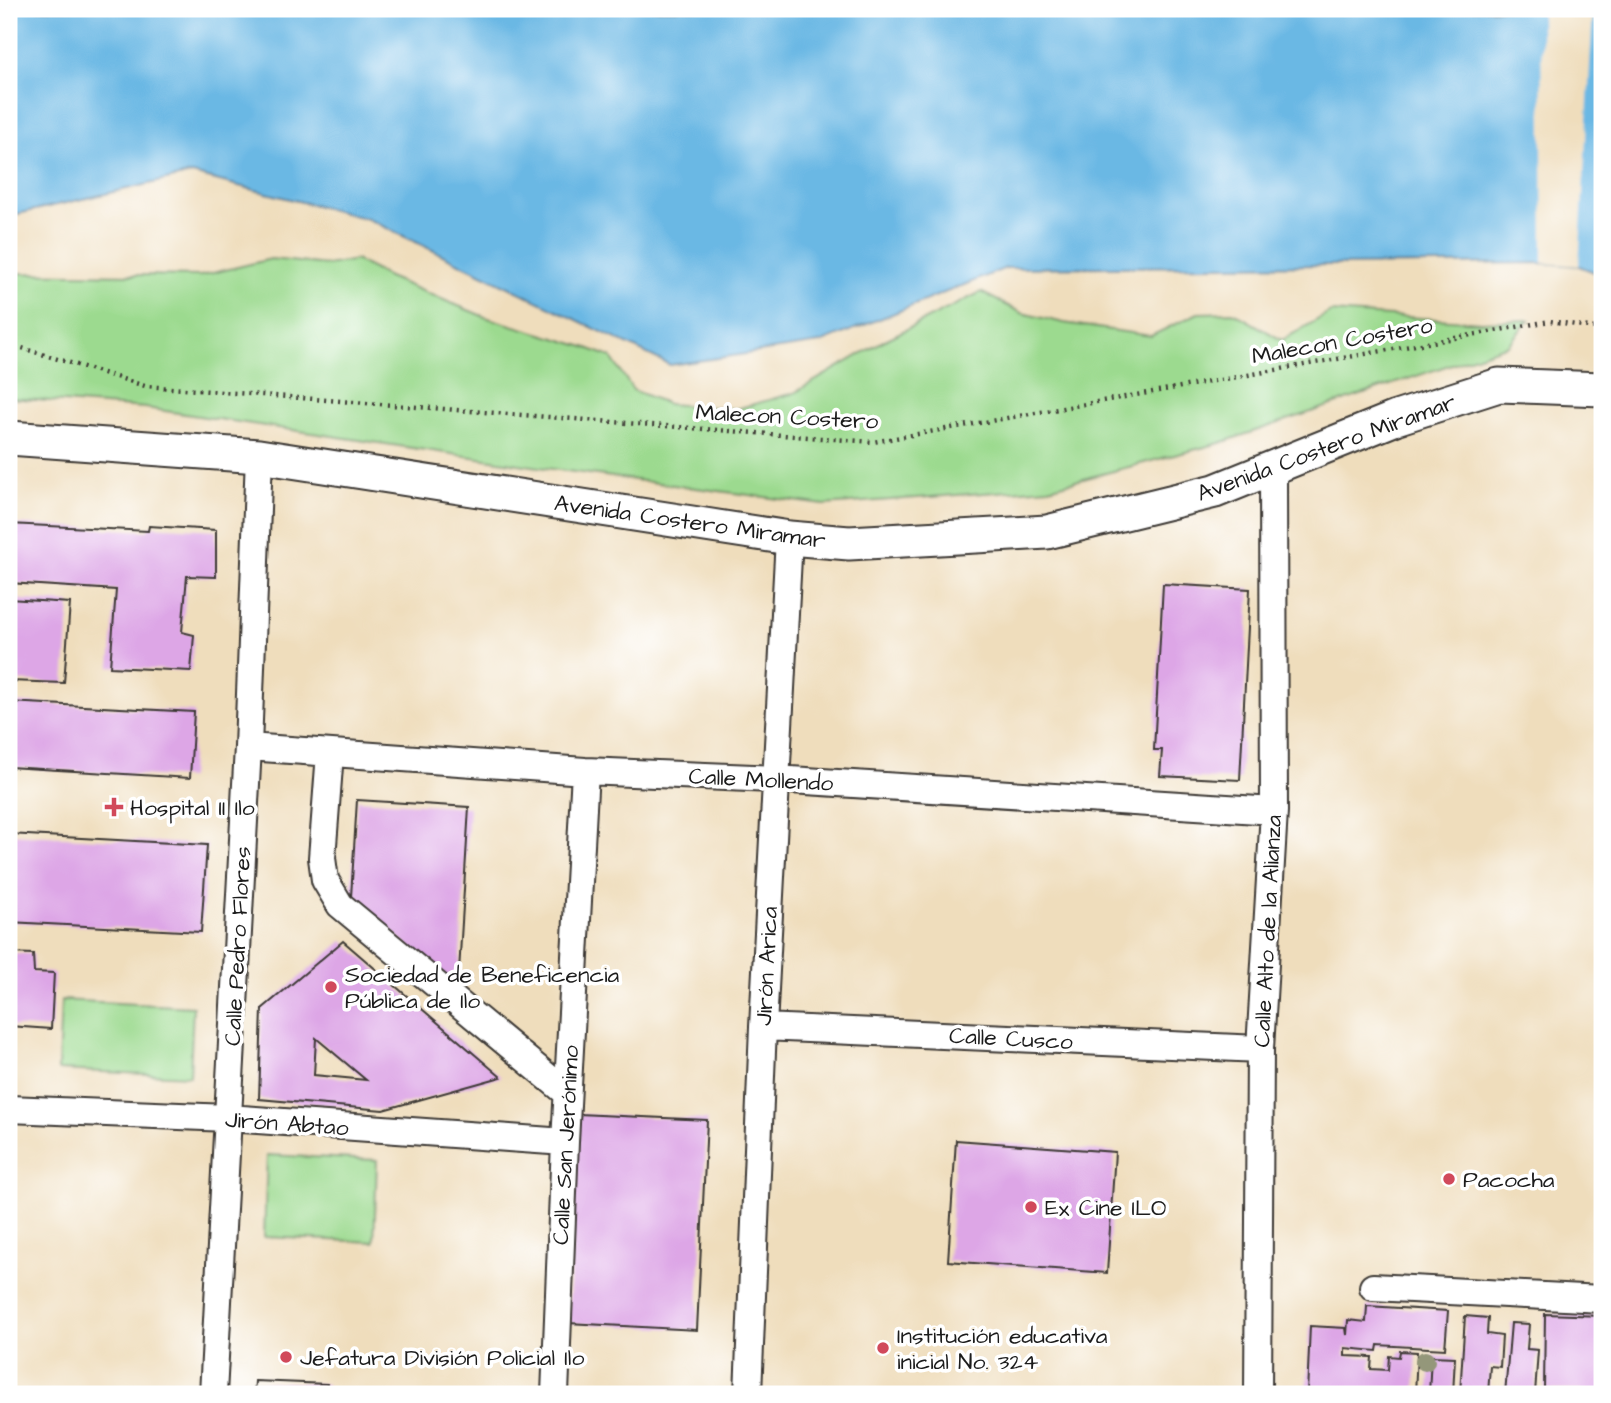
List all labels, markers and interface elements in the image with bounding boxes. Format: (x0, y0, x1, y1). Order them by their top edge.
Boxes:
street label: Malecon Costero (1249, 309, 1435, 373)
street label: Avenida Costero Miramar (1192, 386, 1461, 510)
street label: Malecon Costero (695, 396, 879, 438)
street label: Avenida Costero Miramar (552, 487, 828, 557)
street label: Calle Mollendo (688, 760, 834, 800)
place label: Hospital II Ilo (130, 792, 255, 824)
marker: Hospital II Ilo (104, 797, 124, 817)
street label: Calle Alto de la Alianza (1246, 814, 1290, 1048)
street label: Calle Pedro Flores (217, 845, 259, 1047)
street label: Jirón Arica (748, 905, 786, 1026)
place label: Sociedad de Beneficencia Pública de Ilo (345, 959, 620, 1017)
marker: Sociedad de Beneficencia Pública de Ilo (323, 979, 339, 995)
street label: Calle Cusco (948, 1020, 1074, 1058)
street label: Calle San Jerónimo (545, 1044, 587, 1246)
street label: Jirón Abtao (224, 1104, 350, 1144)
place label: Pacocha (1463, 1164, 1555, 1196)
marker: Pacocha (1441, 1171, 1457, 1187)
place label: Ex Cine ILO (1045, 1192, 1166, 1224)
marker: Ex Cine ILO (1023, 1199, 1039, 1215)
place label: Institución educativa inicial No. 324 (897, 1320, 1108, 1378)
marker: Institución educativa inicial No. 324 (875, 1340, 891, 1356)
place label: Jefatura División Policial Ilo (300, 1342, 584, 1374)
marker: Jefatura División Policial Ilo (278, 1349, 294, 1365)

